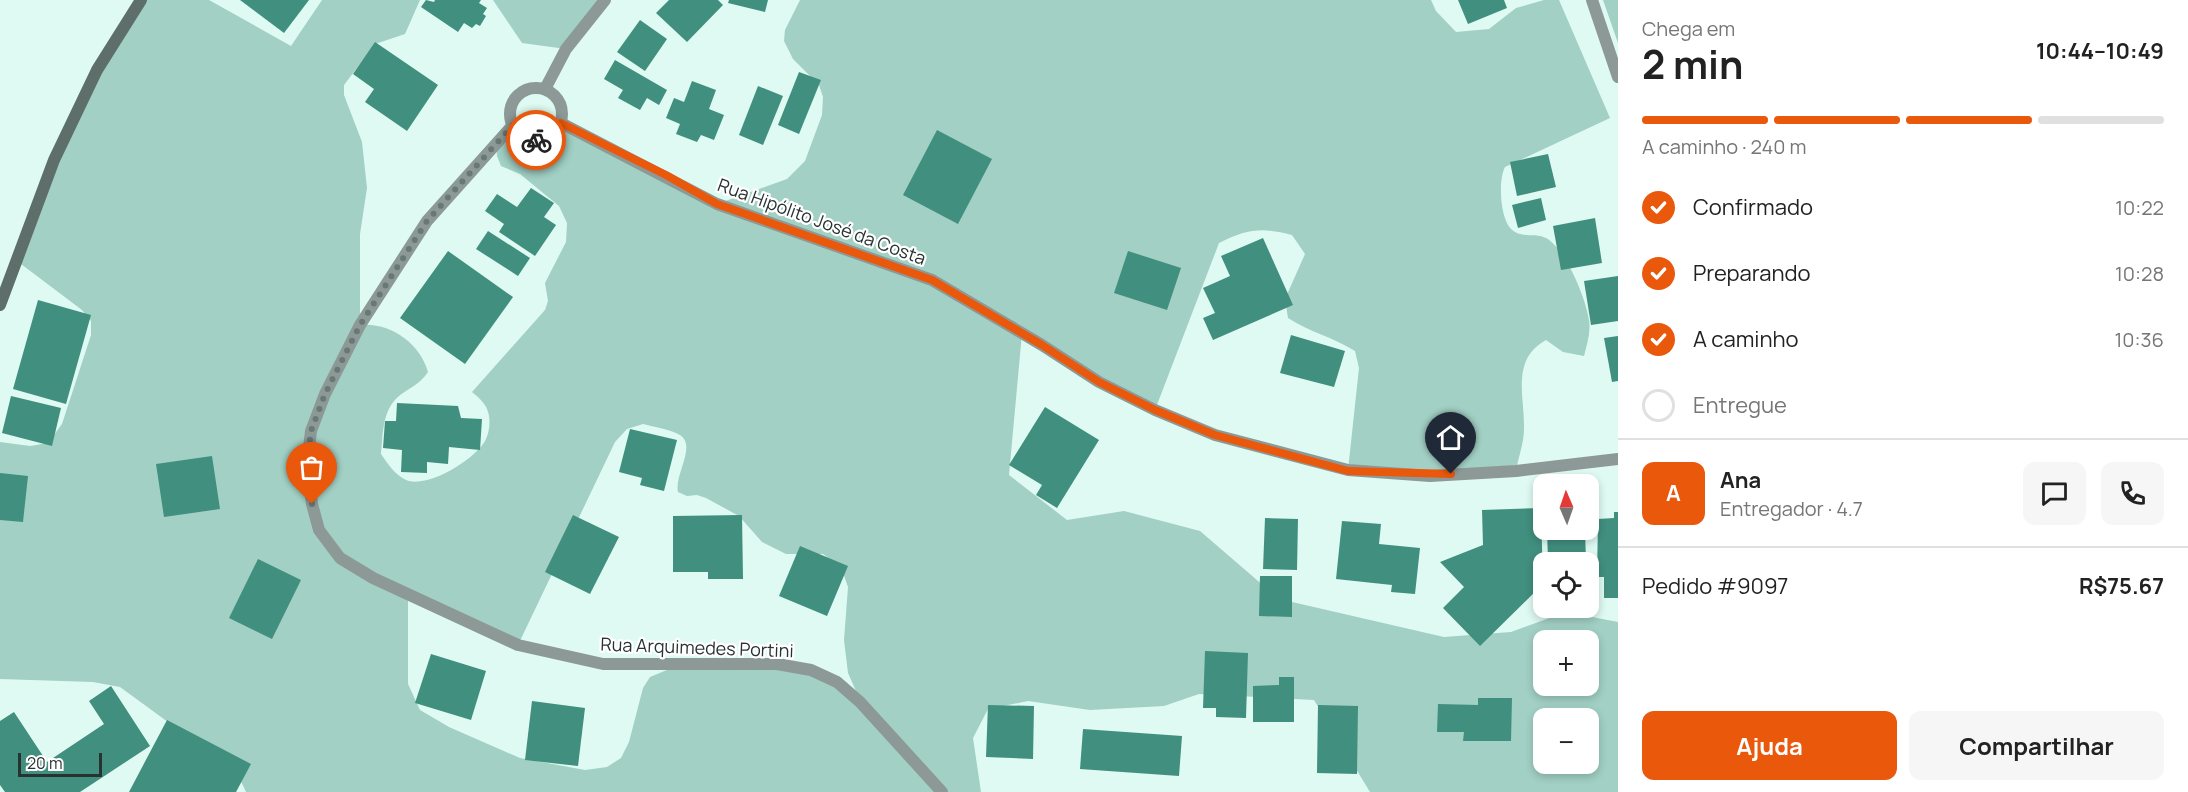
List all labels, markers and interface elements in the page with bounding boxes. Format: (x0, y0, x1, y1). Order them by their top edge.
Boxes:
text: Chega em (1642, 15, 1735, 42)
text: 10:44–10:49 (2036, 36, 2164, 66)
text: 2 min (1642, 37, 1743, 91)
courier (506, 110, 566, 170)
icon: bike (520, 124, 553, 157)
text: A caminho · 240 m (1642, 133, 1806, 160)
street label: Rua Hipólito José da Costa (715, 172, 929, 270)
icon: check (1642, 191, 1675, 224)
text: Confirmado (1693, 192, 1813, 222)
text: 10:22 (2115, 194, 2164, 221)
icon: check (1642, 257, 1675, 290)
text: Preparando (1693, 258, 1811, 288)
text: 10:28 (2115, 260, 2164, 287)
icon: check (1642, 323, 1675, 356)
text: A caminho (1693, 324, 1799, 354)
text: 10:36 (2115, 326, 2164, 353)
text: Entregue (1693, 390, 1787, 420)
pin (1425, 412, 1476, 474)
icon: home (1434, 421, 1467, 454)
pin (286, 442, 337, 504)
icon: bag (295, 451, 328, 484)
button: chat (2023, 462, 2086, 525)
button: phone (2101, 462, 2164, 525)
text: Ana (1720, 465, 1761, 495)
north arrow (1533, 474, 1599, 540)
map controls (1533, 474, 1599, 774)
text: A (1666, 478, 1681, 508)
text: Entregador · 4.7 (1720, 495, 1863, 522)
button: locate (1533, 552, 1599, 618)
text: Pedido #9097 (1642, 571, 1788, 601)
text: R$75.67 (2079, 571, 2164, 601)
button: + (1533, 630, 1599, 696)
street label: Rua Arquimedes Portini (600, 632, 794, 662)
button: − (1533, 708, 1599, 774)
button: Ajuda (1642, 711, 1897, 780)
button: Compartilhar (1909, 711, 2164, 780)
scale bar (18, 750, 102, 778)
text: 20 m (27, 752, 63, 774)

